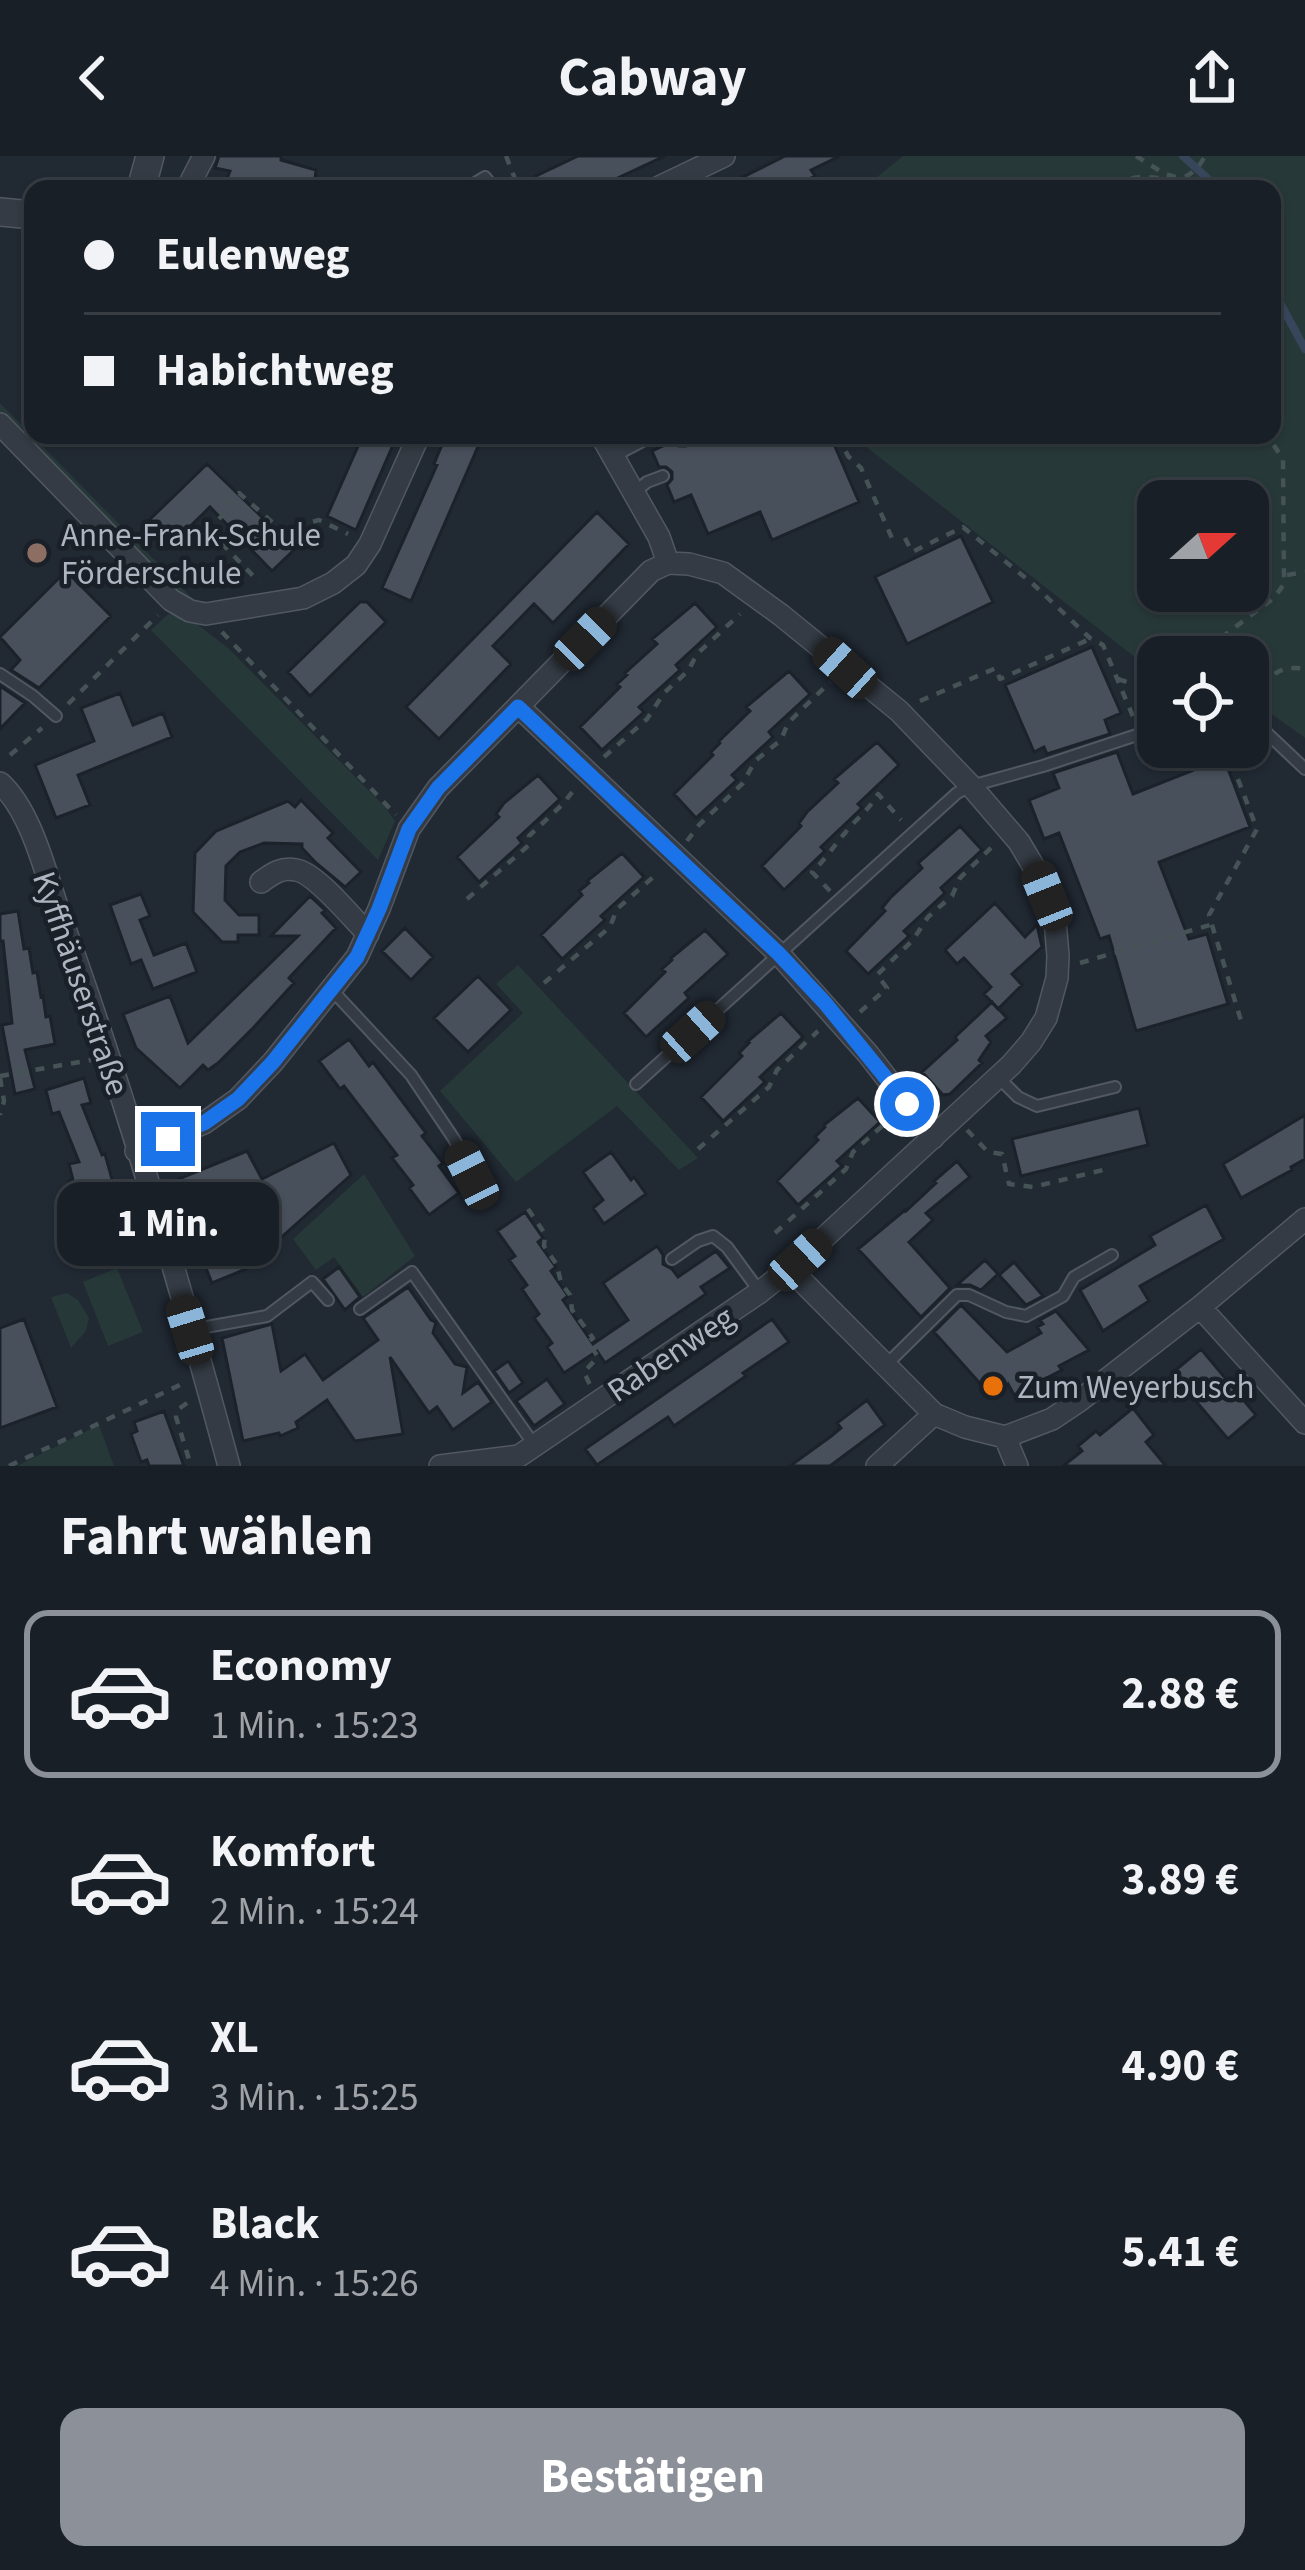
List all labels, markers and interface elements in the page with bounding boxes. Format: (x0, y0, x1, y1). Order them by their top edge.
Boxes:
text: Cabway (558, 40, 747, 117)
icon: back (60, 45, 126, 111)
icon: share (1179, 45, 1245, 111)
text: Eulenweg (156, 223, 350, 287)
text: Habichtweg (156, 339, 394, 403)
north arrow (1137, 480, 1269, 612)
map controls (1137, 480, 1269, 768)
place label: Anne-Frank-Schule Förderschule (61, 512, 321, 597)
marker: Anne-Frank-Schule Förderschule (24, 540, 50, 566)
car (547, 601, 623, 677)
car (806, 631, 884, 705)
button: locate (1137, 636, 1269, 768)
car (1017, 856, 1077, 936)
street label: Kyffhäuserstraße (20, 865, 141, 1102)
car (654, 995, 732, 1069)
route start (880, 1077, 934, 1131)
route end (141, 1112, 195, 1166)
car (440, 1135, 504, 1215)
callout: 1 Min. (57, 1181, 279, 1265)
text: 1 Min. (117, 1196, 219, 1252)
car (761, 1222, 839, 1298)
car (162, 1290, 218, 1370)
street label: Rabenweg (598, 1294, 744, 1414)
place label: Zum Weyerbusch (1017, 1364, 1255, 1411)
marker: Zum Weyerbusch (980, 1373, 1006, 1399)
text: Fahrt wählen (60, 1499, 373, 1576)
text: Economy (210, 1634, 392, 1698)
icon: car (66, 1640, 174, 1748)
text: 2.88 € (1121, 1662, 1239, 1726)
text: 1 Min. · 15:23 (210, 1698, 419, 1754)
text: Komfort (210, 1820, 375, 1884)
icon: car (66, 1826, 174, 1934)
text: 3.89 € (1121, 1848, 1239, 1912)
text: 2 Min. · 15:24 (210, 1884, 419, 1940)
text: XL (210, 2006, 259, 2070)
icon: car (66, 2012, 174, 2120)
text: 4.90 € (1121, 2034, 1239, 2098)
text: 3 Min. · 15:25 (210, 2070, 419, 2126)
text: Black (210, 2192, 320, 2256)
icon: car (66, 2198, 174, 2306)
text: 5.41 € (1121, 2220, 1239, 2284)
text: 4 Min. · 15:26 (210, 2256, 419, 2312)
button: Bestätigen (60, 2408, 1245, 2546)

